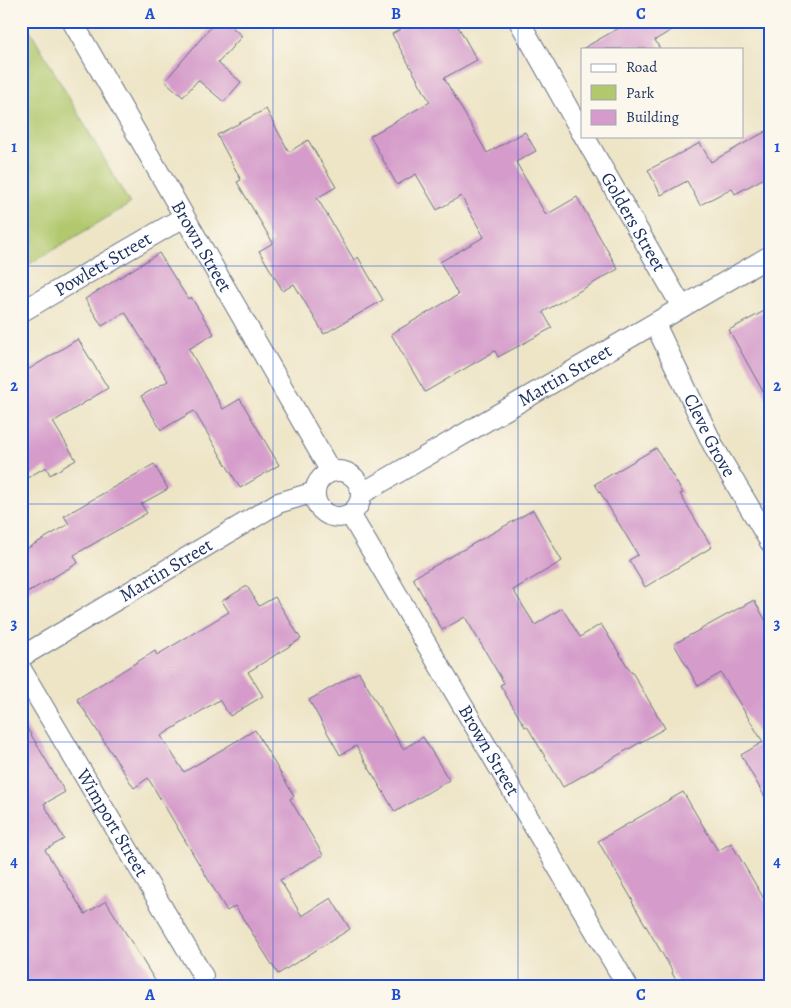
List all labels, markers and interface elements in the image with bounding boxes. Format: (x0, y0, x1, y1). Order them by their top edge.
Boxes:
text: A (144, 3, 156, 25)
text: B (391, 3, 401, 25)
text: C (636, 3, 646, 25)
legend (581, 48, 744, 138)
text: Road (626, 57, 658, 77)
text: Park (626, 83, 655, 103)
text: Building (626, 107, 679, 127)
text: 1 (11, 136, 17, 158)
text: 1 (774, 136, 780, 158)
street label: Golders Street (594, 167, 672, 276)
street label: Brown Street (165, 196, 238, 297)
street label: Powlett Street (50, 226, 156, 303)
street label: Martin Street (513, 338, 617, 413)
text: 2 (10, 375, 18, 397)
text: 2 (773, 375, 781, 397)
street label: Cleve Grove (677, 389, 742, 482)
street label: Martin Street (114, 532, 218, 608)
text: 3 (11, 613, 18, 635)
text: 3 (774, 613, 781, 635)
street label: Brown Street (452, 700, 526, 801)
street label: Wimport Street (70, 763, 155, 882)
text: 4 (10, 851, 18, 873)
text: 4 (773, 851, 781, 873)
text: A (144, 984, 156, 1006)
text: B (391, 984, 401, 1006)
text: C (636, 984, 646, 1006)

